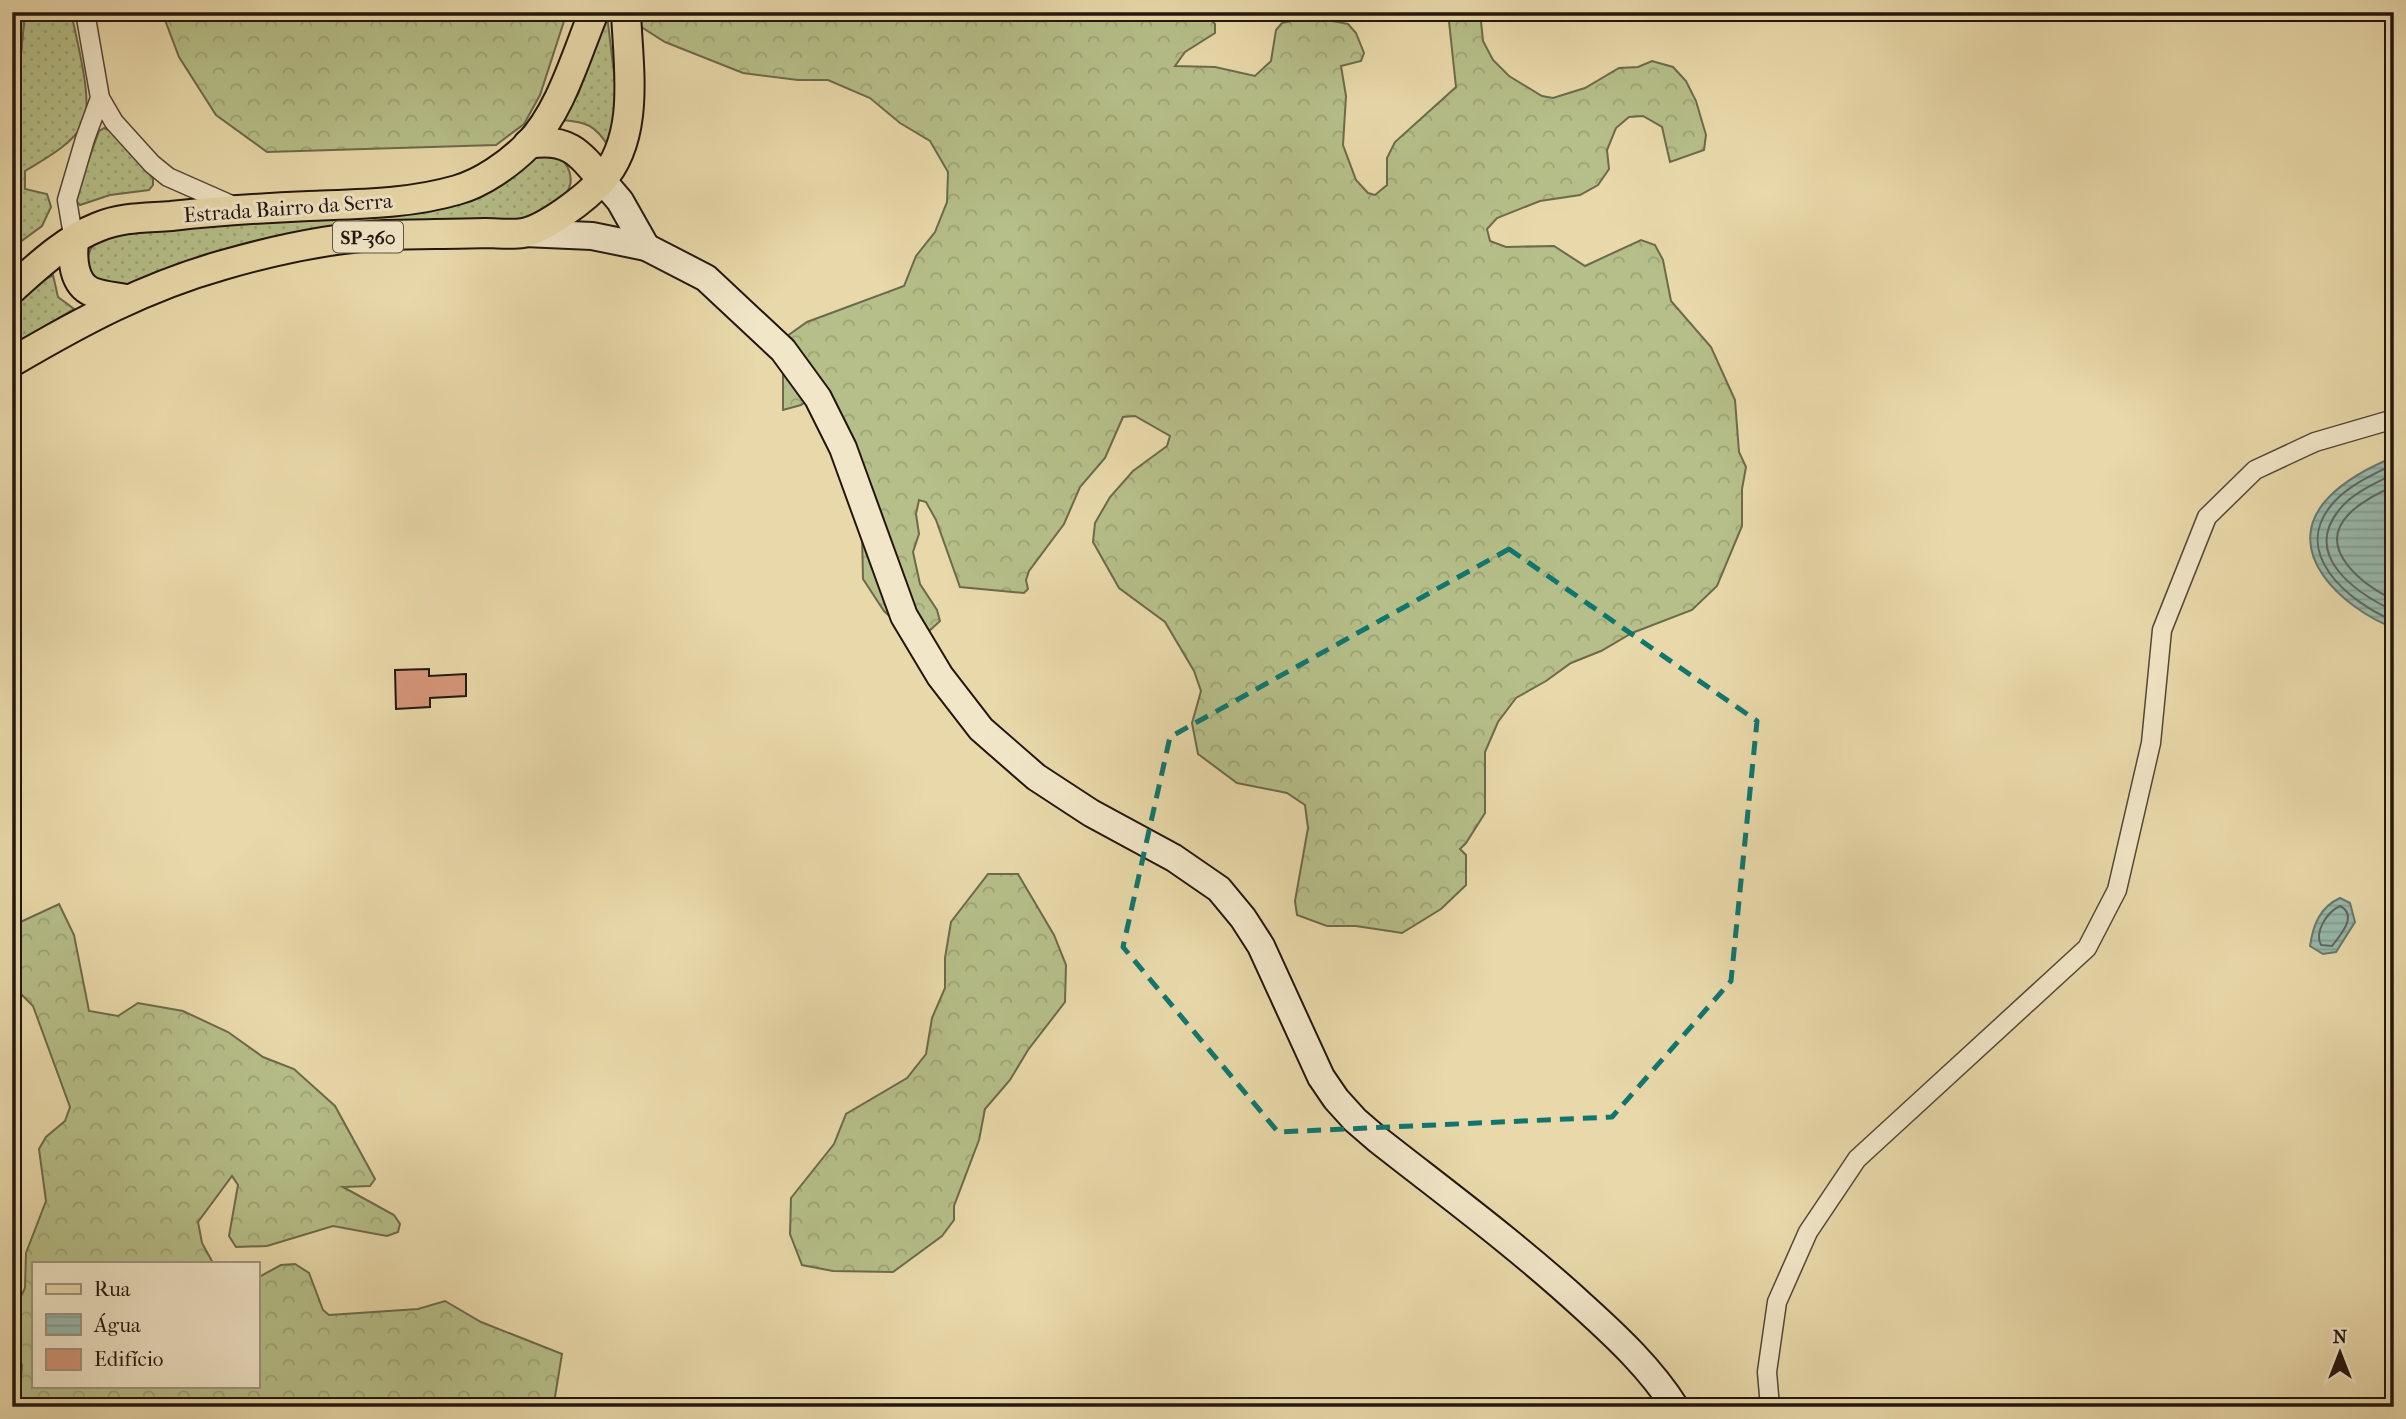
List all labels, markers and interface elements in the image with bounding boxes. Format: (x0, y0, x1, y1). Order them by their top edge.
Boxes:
street label: Estrada Bairro da Serra (183, 189, 393, 227)
road number: SP-360 (333, 221, 403, 252)
legend (32, 1262, 259, 1388)
text: Rua (94, 1277, 131, 1301)
text: Água (93, 1313, 141, 1337)
north arrow (2304, 1318, 2374, 1388)
text: N (2333, 1326, 2348, 1348)
text: Edifício (94, 1347, 163, 1371)

